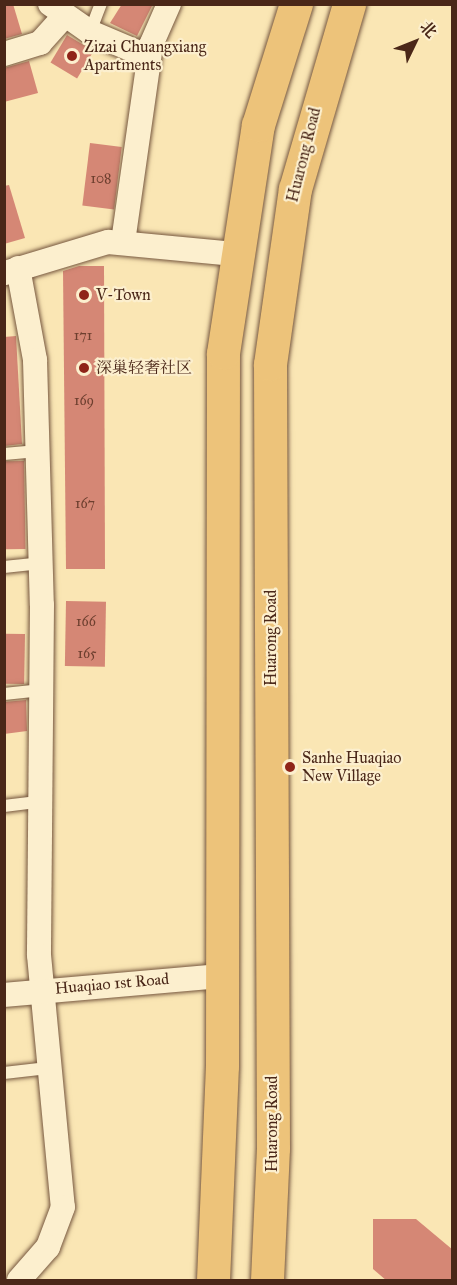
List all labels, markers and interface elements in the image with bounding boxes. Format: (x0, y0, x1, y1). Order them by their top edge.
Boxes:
north arrow (385, 12, 445, 72)
text: 北 (416, 17, 441, 42)
place label: Zizai Chuangxiang Apartments (84, 37, 206, 75)
marker: Zizai Chuangxiang Apartments (65, 49, 79, 63)
street label: Huarong Road (283, 106, 325, 204)
house number: 108 (90, 171, 112, 187)
place label: V-Town (96, 285, 151, 305)
marker: V-Town (77, 288, 91, 302)
house number: 171 (74, 328, 92, 344)
place label: 深巢轻奢社区 (96, 358, 192, 378)
marker: 深巢轻奢社区 (77, 361, 91, 375)
house number: 169 (74, 393, 94, 409)
house number: 167 (75, 496, 95, 512)
street label: Huarong Road (261, 590, 281, 686)
house number: 166 (76, 614, 96, 630)
house number: 165 (77, 646, 97, 662)
place label: Sanhe Huaqiao New Village (302, 748, 402, 786)
marker: Sanhe Huaqiao New Village (283, 760, 297, 774)
street label: Huaqiao 1st Road (54, 969, 170, 999)
street label: Huarong Road (262, 1076, 282, 1172)

